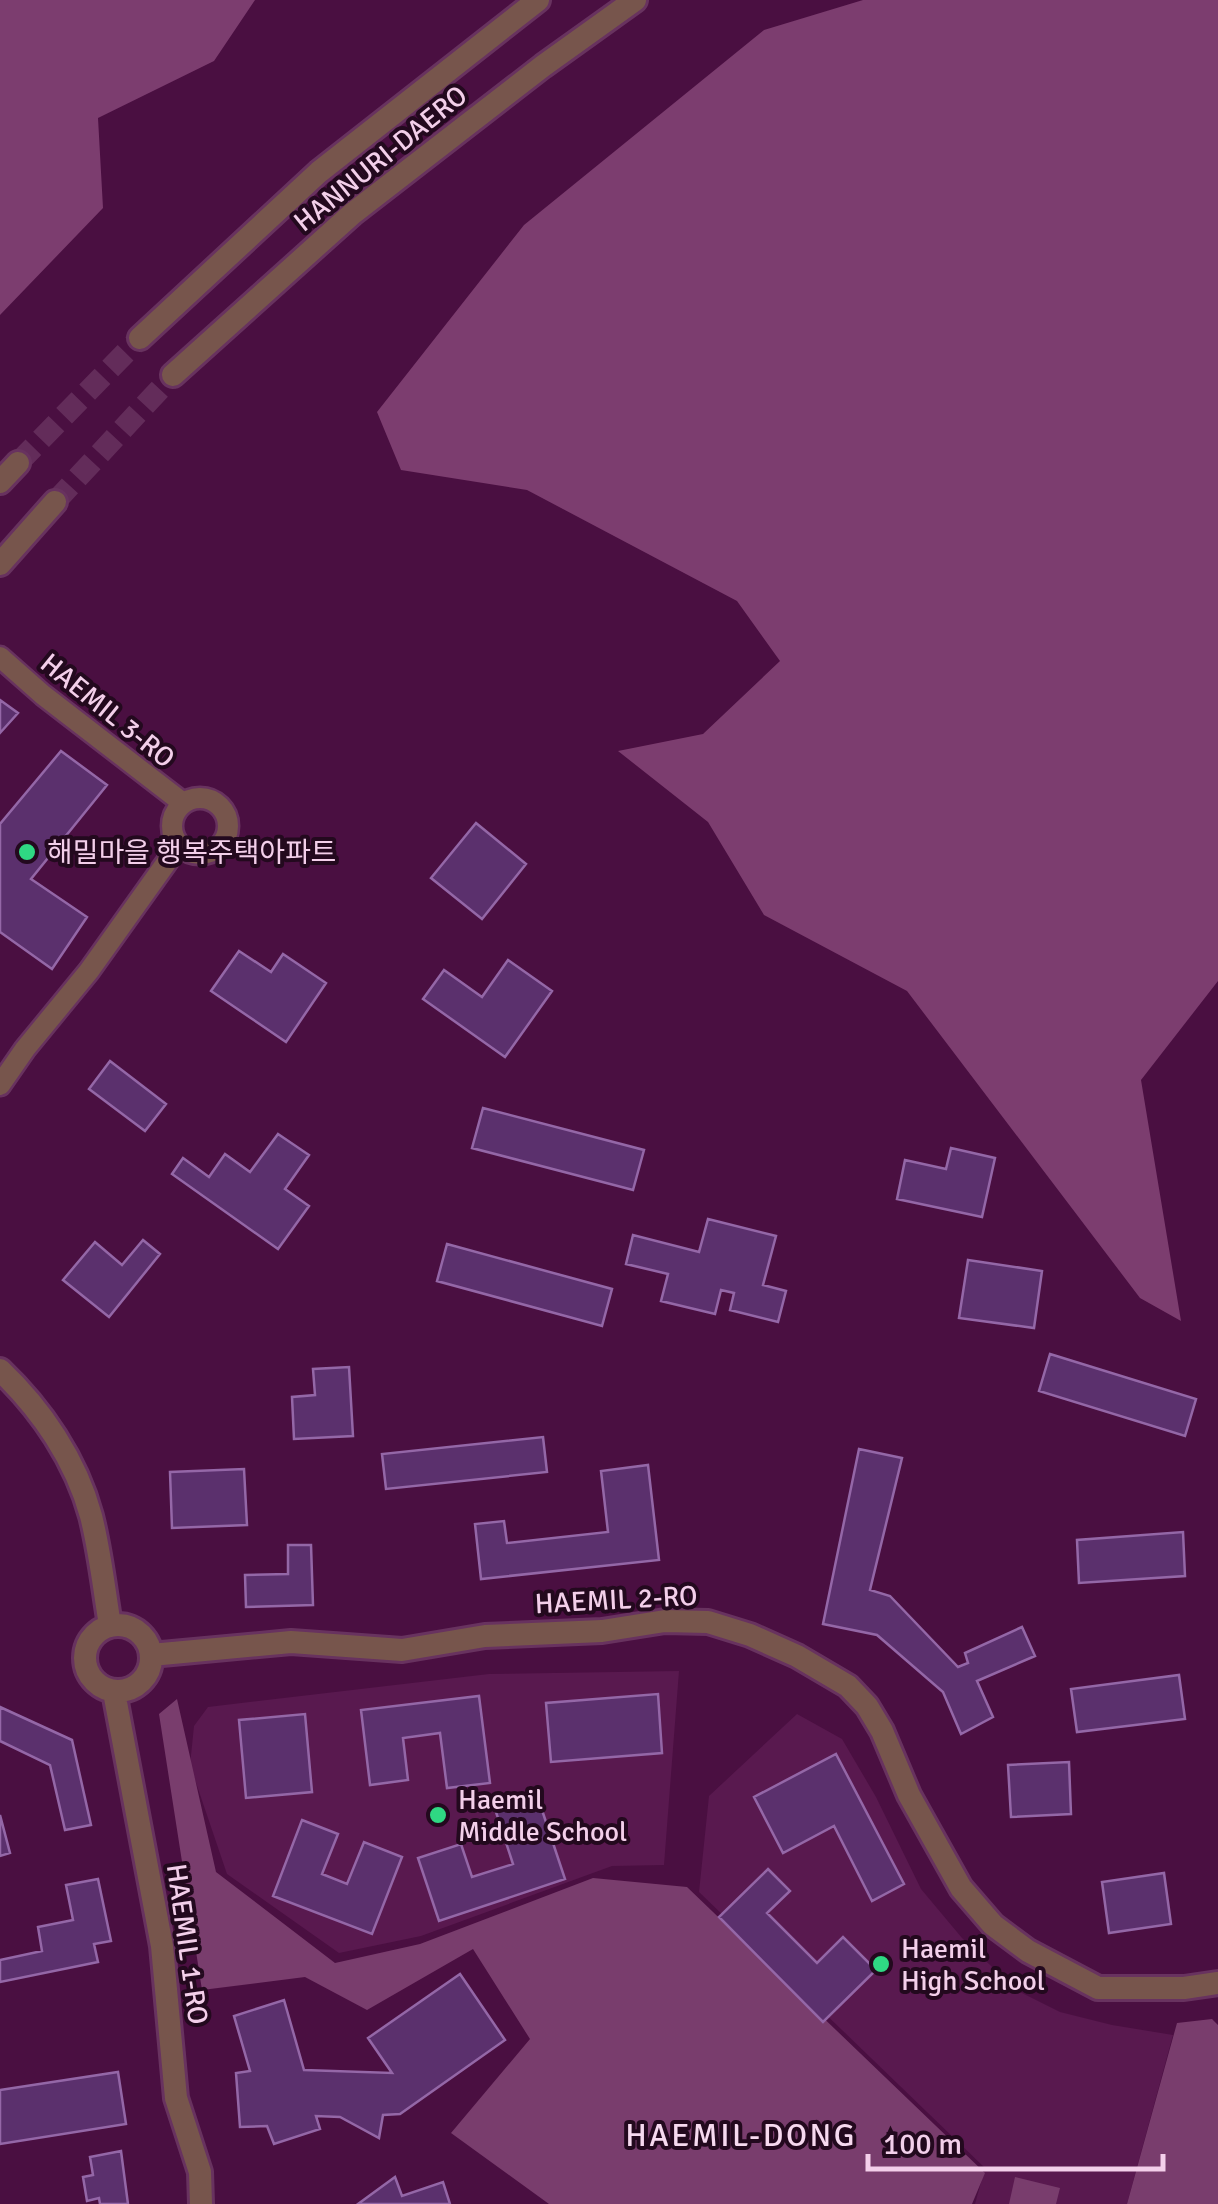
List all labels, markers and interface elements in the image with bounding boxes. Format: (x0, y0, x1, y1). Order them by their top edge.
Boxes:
street label: HANNURI-DAERO (287, 78, 474, 239)
street label: HAEMIL 3-RO (33, 646, 181, 775)
place label: 해밀마을 행복주택아파트 (47, 836, 337, 870)
marker: 해밀마을 행복주택아파트 (16, 841, 38, 863)
street label: HAEMIL 2-RO (534, 1579, 698, 1621)
place label: Haemil Middle School (458, 1783, 627, 1849)
marker: Haemil Middle School (427, 1804, 449, 1826)
street label: HAEMIL 1-RO (159, 1862, 215, 2027)
place label: Haemil High School (901, 1932, 1045, 1998)
marker: Haemil High School (870, 1953, 892, 1975)
scale bar (868, 2109, 1163, 2171)
district label: HAEMIL-DONG (625, 2116, 857, 2155)
text: 100 m (883, 2126, 962, 2163)

